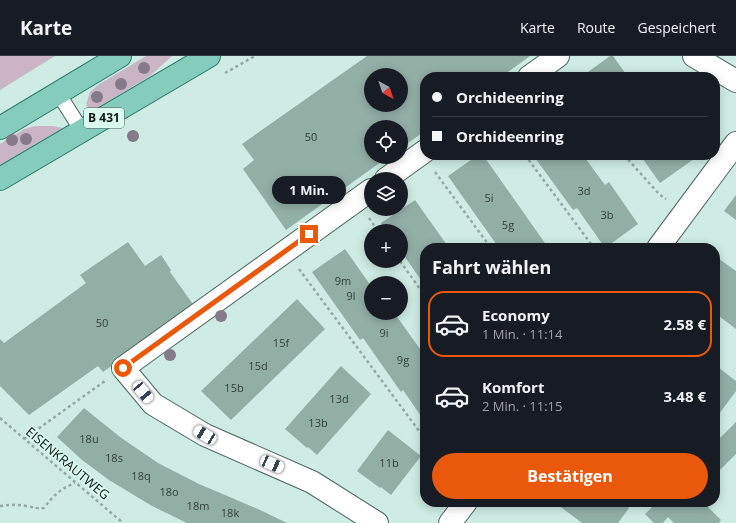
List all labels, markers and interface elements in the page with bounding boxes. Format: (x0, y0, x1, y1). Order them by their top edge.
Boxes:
text: Karte (20, 15, 72, 41)
text: Karte (520, 18, 555, 37)
text: Route (577, 18, 615, 37)
text: Gespeichert (637, 18, 716, 37)
north arrow (364, 68, 408, 112)
map controls (364, 68, 408, 320)
text: Orchideenring (456, 87, 564, 107)
road number: B 431 (84, 108, 124, 128)
button: locate (364, 120, 408, 164)
text: Orchideenring (456, 126, 564, 146)
house number: 50 (305, 129, 317, 144)
button: layers (364, 172, 408, 216)
callout: 1 Min. (272, 176, 346, 204)
text: 1 Min. (289, 181, 329, 199)
house number: 3d (577, 183, 591, 198)
house number: 5i (484, 190, 494, 205)
house number: 3b (600, 207, 614, 222)
house number: 5g (502, 217, 514, 232)
button: + (364, 224, 408, 268)
route end (300, 225, 318, 243)
text: Fahrt wählen (432, 255, 551, 279)
house number: 9m (335, 273, 351, 288)
button: − (364, 276, 408, 320)
house number: 9l (346, 288, 356, 303)
text: Economy (482, 305, 550, 325)
icon: car (434, 306, 470, 342)
text: 2.58 € (664, 314, 706, 334)
house number: 50 (96, 315, 108, 330)
house number: 9i (379, 325, 389, 340)
text: 1 Min. · 11:14 (482, 325, 563, 343)
house number: 15f (273, 335, 290, 350)
house number: 9g (397, 352, 409, 367)
house number: 15d (248, 358, 268, 373)
route start (114, 359, 132, 377)
text: Komfort (482, 377, 544, 397)
icon: car (434, 378, 470, 414)
car (131, 379, 155, 405)
house number: 15b (224, 380, 244, 395)
text: 3.48 € (664, 386, 706, 406)
house number: 13d (329, 391, 349, 406)
text: 2 Min. · 11:15 (482, 397, 563, 415)
house number: 13b (308, 415, 328, 430)
street label: EISENKRAUTWEG (22, 423, 114, 503)
car (192, 424, 218, 446)
house number: 18u (79, 431, 99, 446)
house number: 18s (105, 450, 123, 465)
button: Bestätigen (432, 453, 708, 499)
car (259, 454, 285, 474)
house number: 11b (379, 455, 399, 470)
house number: 18q (131, 468, 151, 483)
house number: 18o (159, 484, 179, 499)
house number: 18m (187, 498, 209, 513)
house number: 18k (221, 505, 239, 520)

